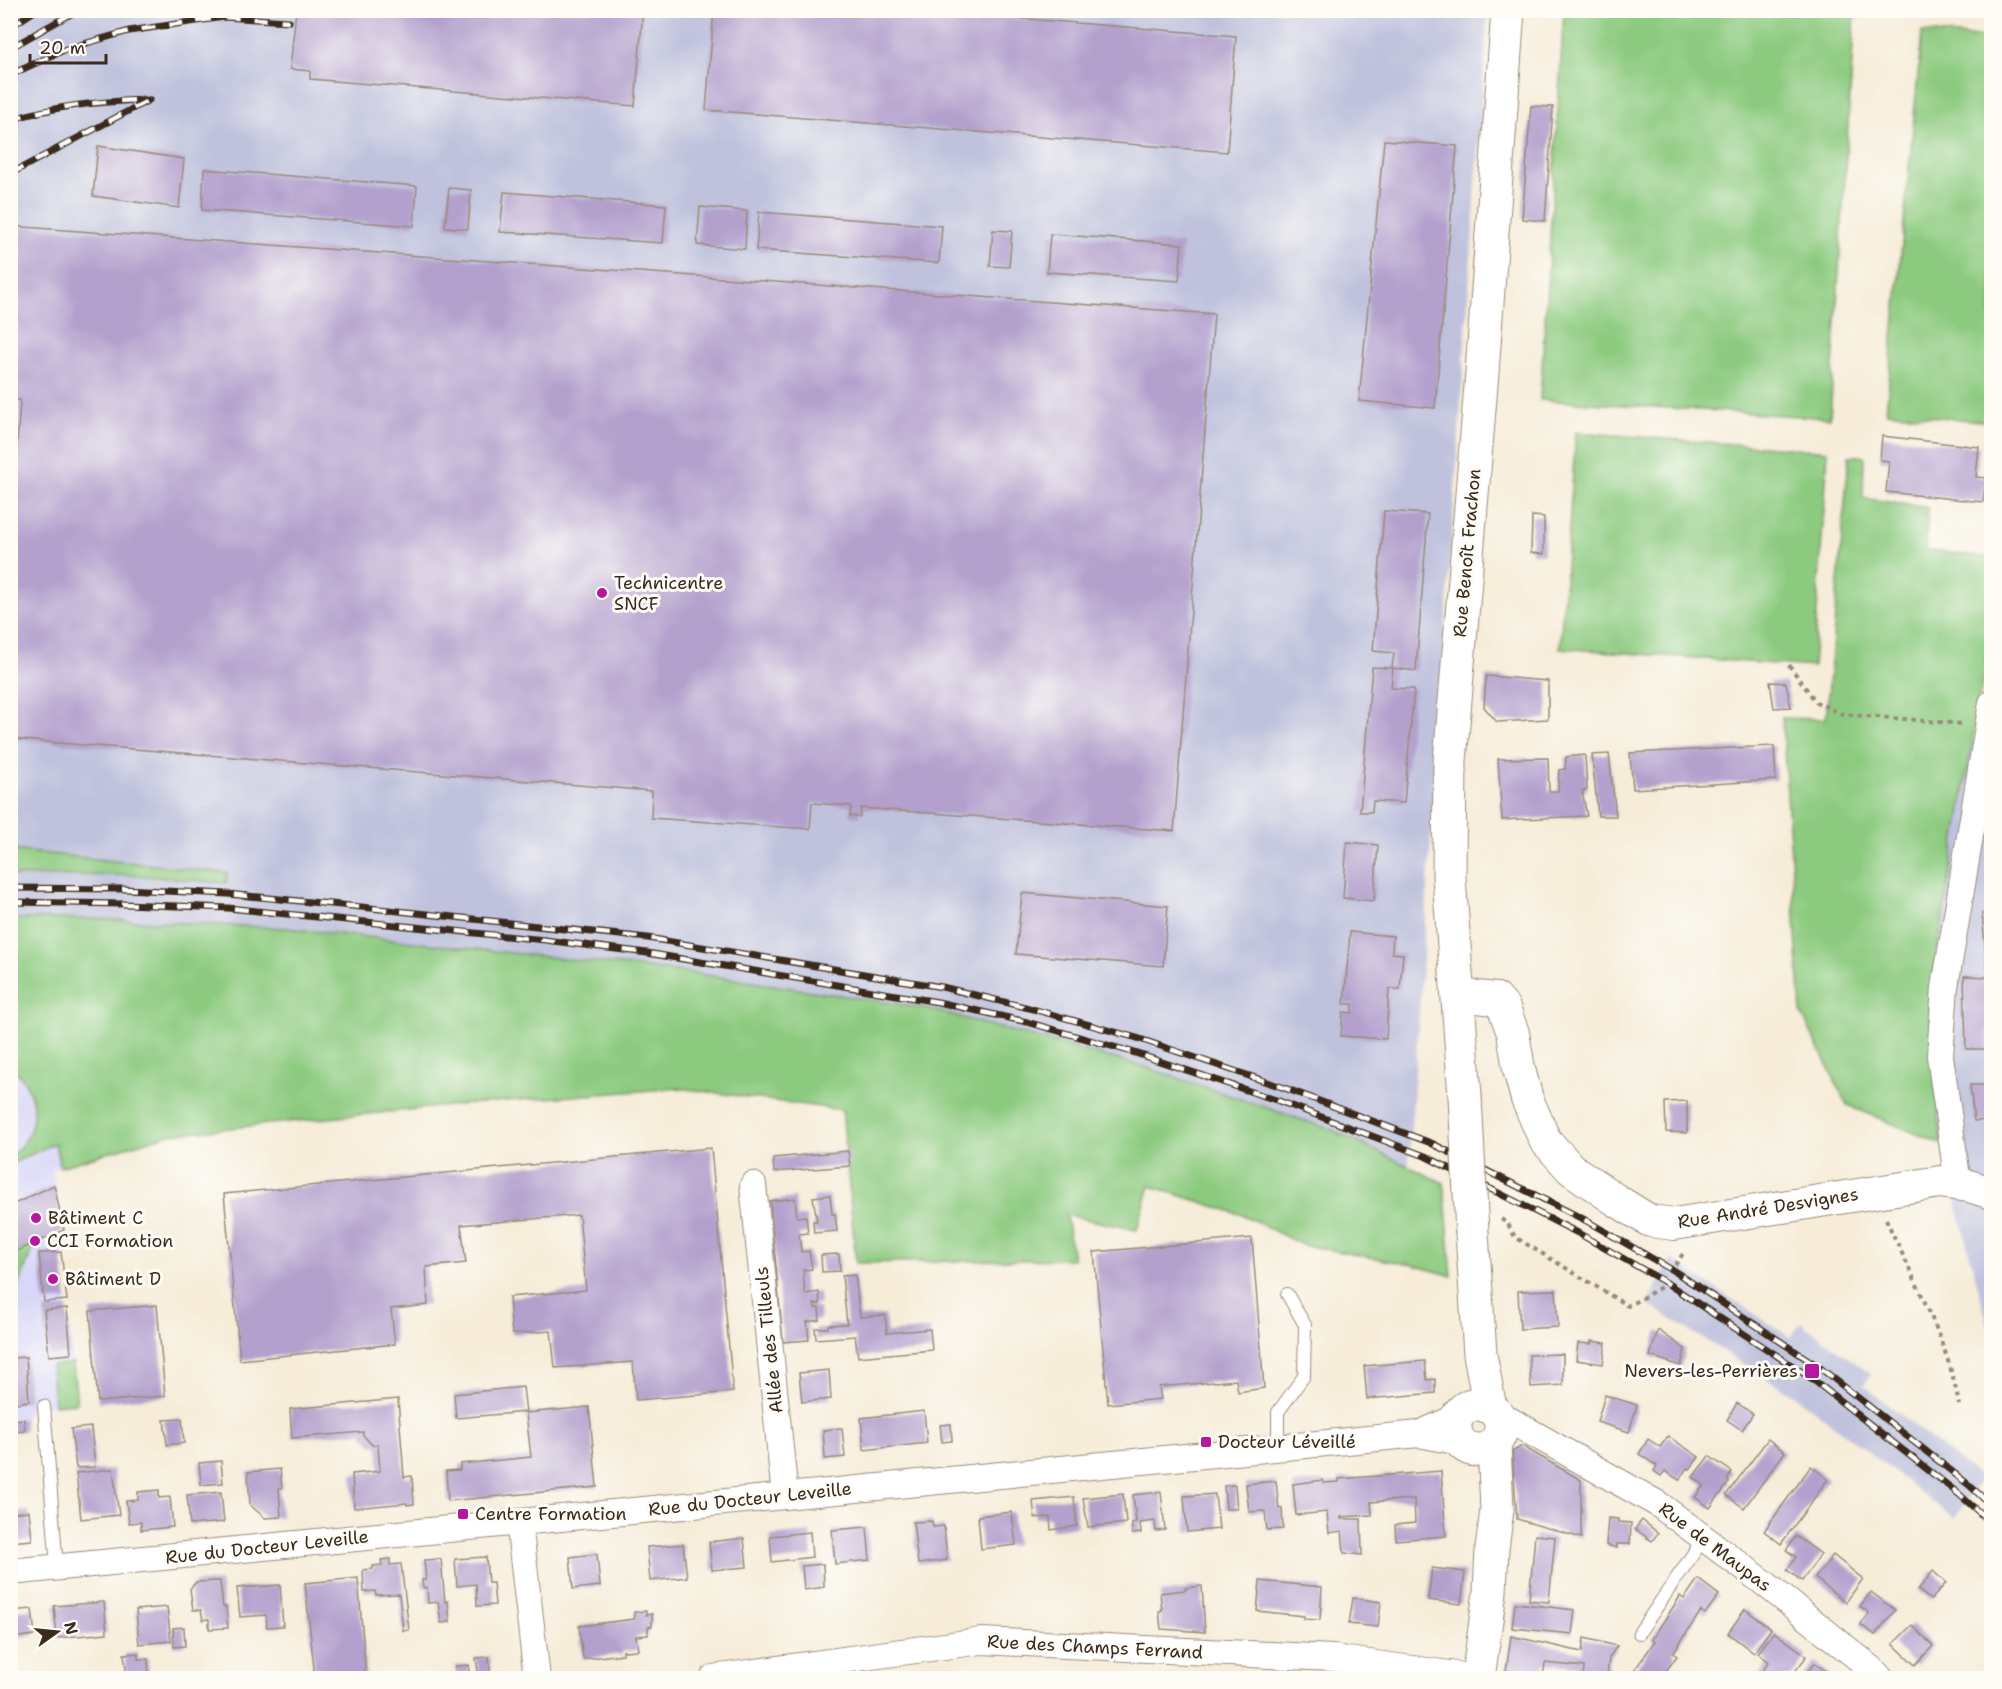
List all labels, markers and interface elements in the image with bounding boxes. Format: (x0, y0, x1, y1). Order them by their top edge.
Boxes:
scale bar (30, 27, 106, 65)
text: 20 m (39, 36, 85, 60)
street label: Rue Benoît Frachon (1448, 468, 1486, 638)
place label: Technicentre SNCF (614, 571, 723, 616)
marker: Technicentre SNCF (595, 586, 609, 600)
street label: Rue André Desvignes (1676, 1182, 1860, 1234)
place label: Bâtiment C (48, 1206, 143, 1230)
marker: Bâtiment C (29, 1211, 43, 1225)
place label: CCI Formation (47, 1229, 173, 1253)
marker: CCI Formation (28, 1234, 42, 1248)
street label: Allée des Tilleuls (749, 1265, 789, 1415)
place label: Bâtiment D (65, 1267, 161, 1291)
marker: Bâtiment D (46, 1272, 60, 1286)
place label: Nevers-les-Perrières (1624, 1359, 1798, 1383)
marker: Nevers-les-Perrières (1803, 1362, 1821, 1380)
place label: Docteur Léveillé (1218, 1430, 1356, 1454)
marker: Docteur Léveillé (1199, 1435, 1213, 1449)
street label: Rue du Docteur Leveille (647, 1476, 853, 1522)
street label: Rue de Maupas (1654, 1497, 1776, 1597)
place label: Centre Formation (475, 1502, 627, 1526)
marker: Centre Formation (456, 1507, 470, 1521)
street label: Rue du Docteur Leveille (164, 1524, 370, 1570)
north arrow (27, 1602, 87, 1662)
text: N (59, 1619, 83, 1637)
street label: Rue des Champs Ferrand (986, 1629, 1204, 1665)

